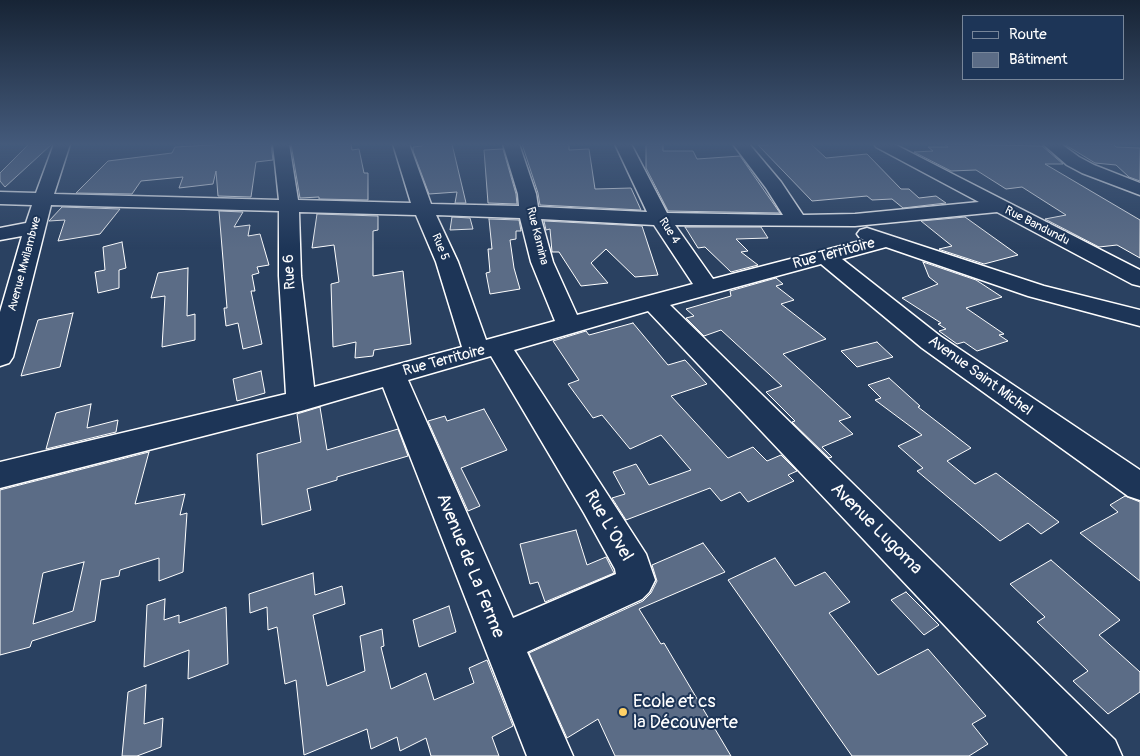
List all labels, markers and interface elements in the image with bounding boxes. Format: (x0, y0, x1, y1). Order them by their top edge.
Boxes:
legend (962, 15, 1125, 80)
text: Route (1009, 25, 1047, 44)
text: Bâtiment (1009, 50, 1068, 69)
street label: Rue Bandundu (1002, 203, 1072, 249)
street label: Rue Kamina (523, 205, 551, 267)
street label: Avenue Mwilambwe (5, 215, 45, 313)
street label: Rue 4 (655, 215, 683, 247)
street label: Rue 5 (428, 231, 452, 263)
street label: Rue Territoire (791, 234, 877, 274)
street label: Rue 6 (280, 254, 300, 290)
street label: Avenue Saint Michel (924, 332, 1036, 420)
street label: Rue Territoire (401, 341, 487, 381)
street label: Avenue Lugoma (826, 479, 926, 579)
street label: Rue L'Ovel (579, 487, 637, 565)
street label: Avenue de La Ferme (431, 491, 509, 641)
place label: Ecole et cs la Découverte (633, 691, 738, 734)
marker: Ecole et cs la Découverte (617, 706, 629, 718)

